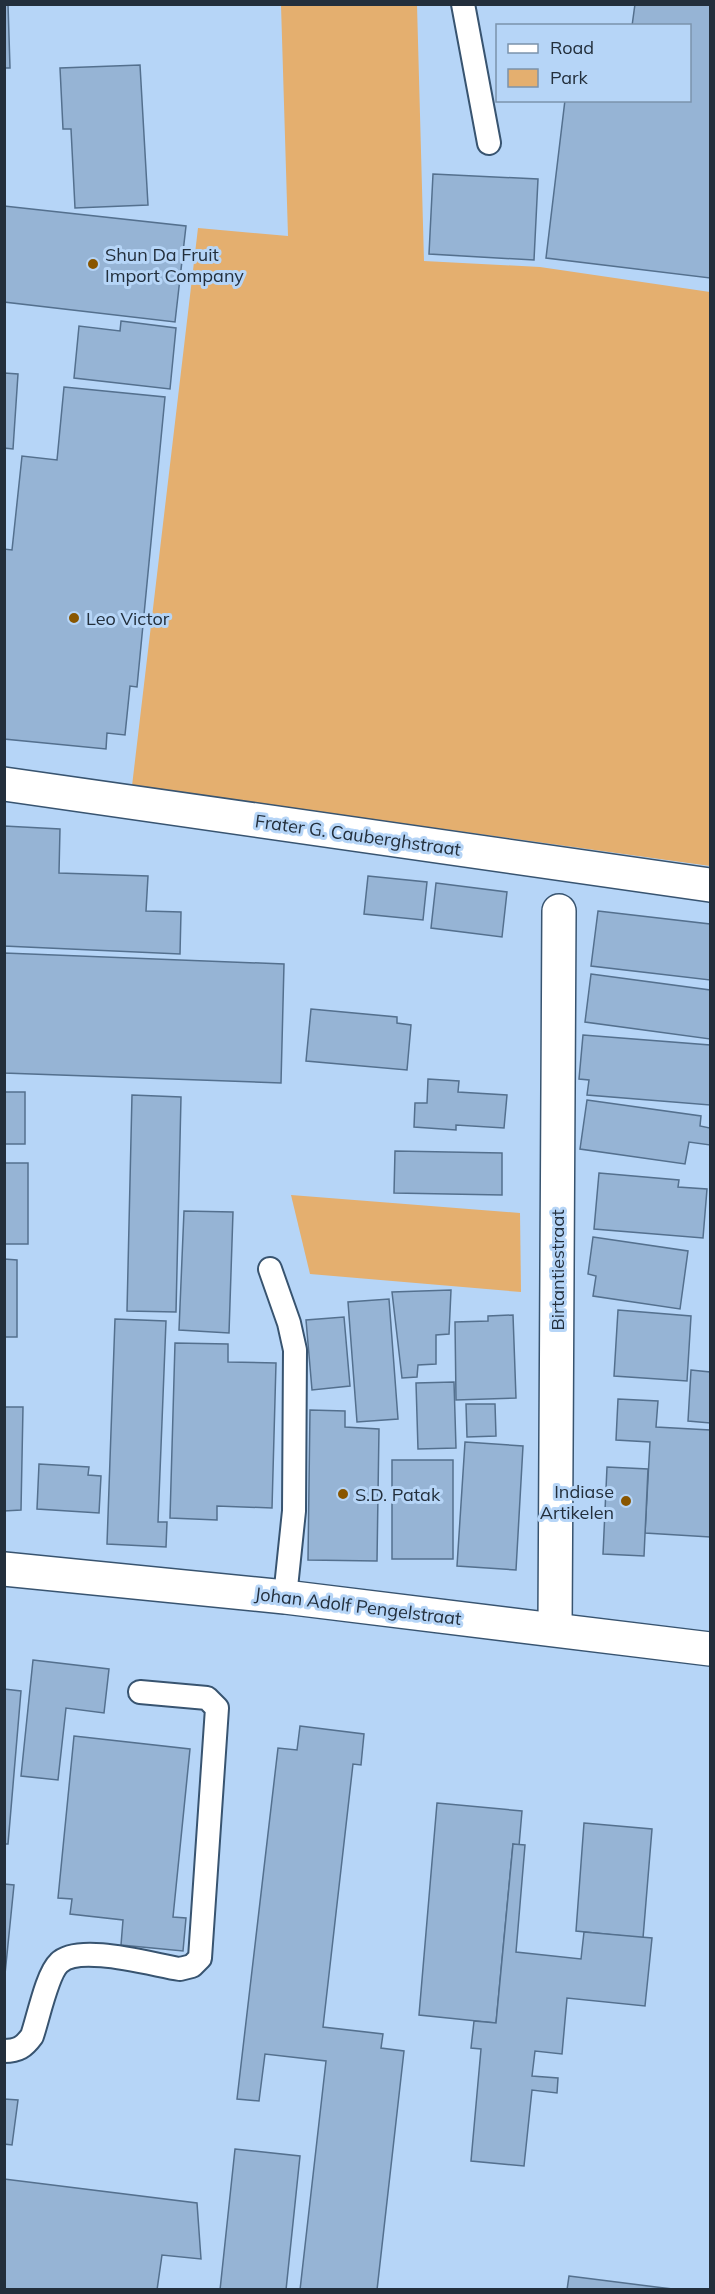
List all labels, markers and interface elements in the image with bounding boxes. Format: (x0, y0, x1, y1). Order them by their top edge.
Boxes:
legend (496, 24, 691, 102)
text: Road (550, 36, 594, 59)
text: Park (550, 66, 589, 89)
place label: Shun Da Fruit Import Company (105, 243, 244, 287)
marker: Shun Da Fruit Import Company (86, 257, 100, 271)
place label: Leo Victor (86, 607, 170, 630)
marker: Leo Victor (67, 611, 81, 625)
street label: Frater G. Cauberghstraat (254, 809, 462, 861)
street label: Birtantiestraat (546, 1209, 569, 1331)
place label: Indiase Artikelen (540, 1480, 614, 1524)
place label: S.D. Patak (355, 1483, 441, 1506)
marker: S.D. Patak (336, 1487, 350, 1501)
marker: Indiase Artikelen (619, 1494, 633, 1508)
street label: Johan Adolf Pengelstraat (253, 1582, 463, 1630)

